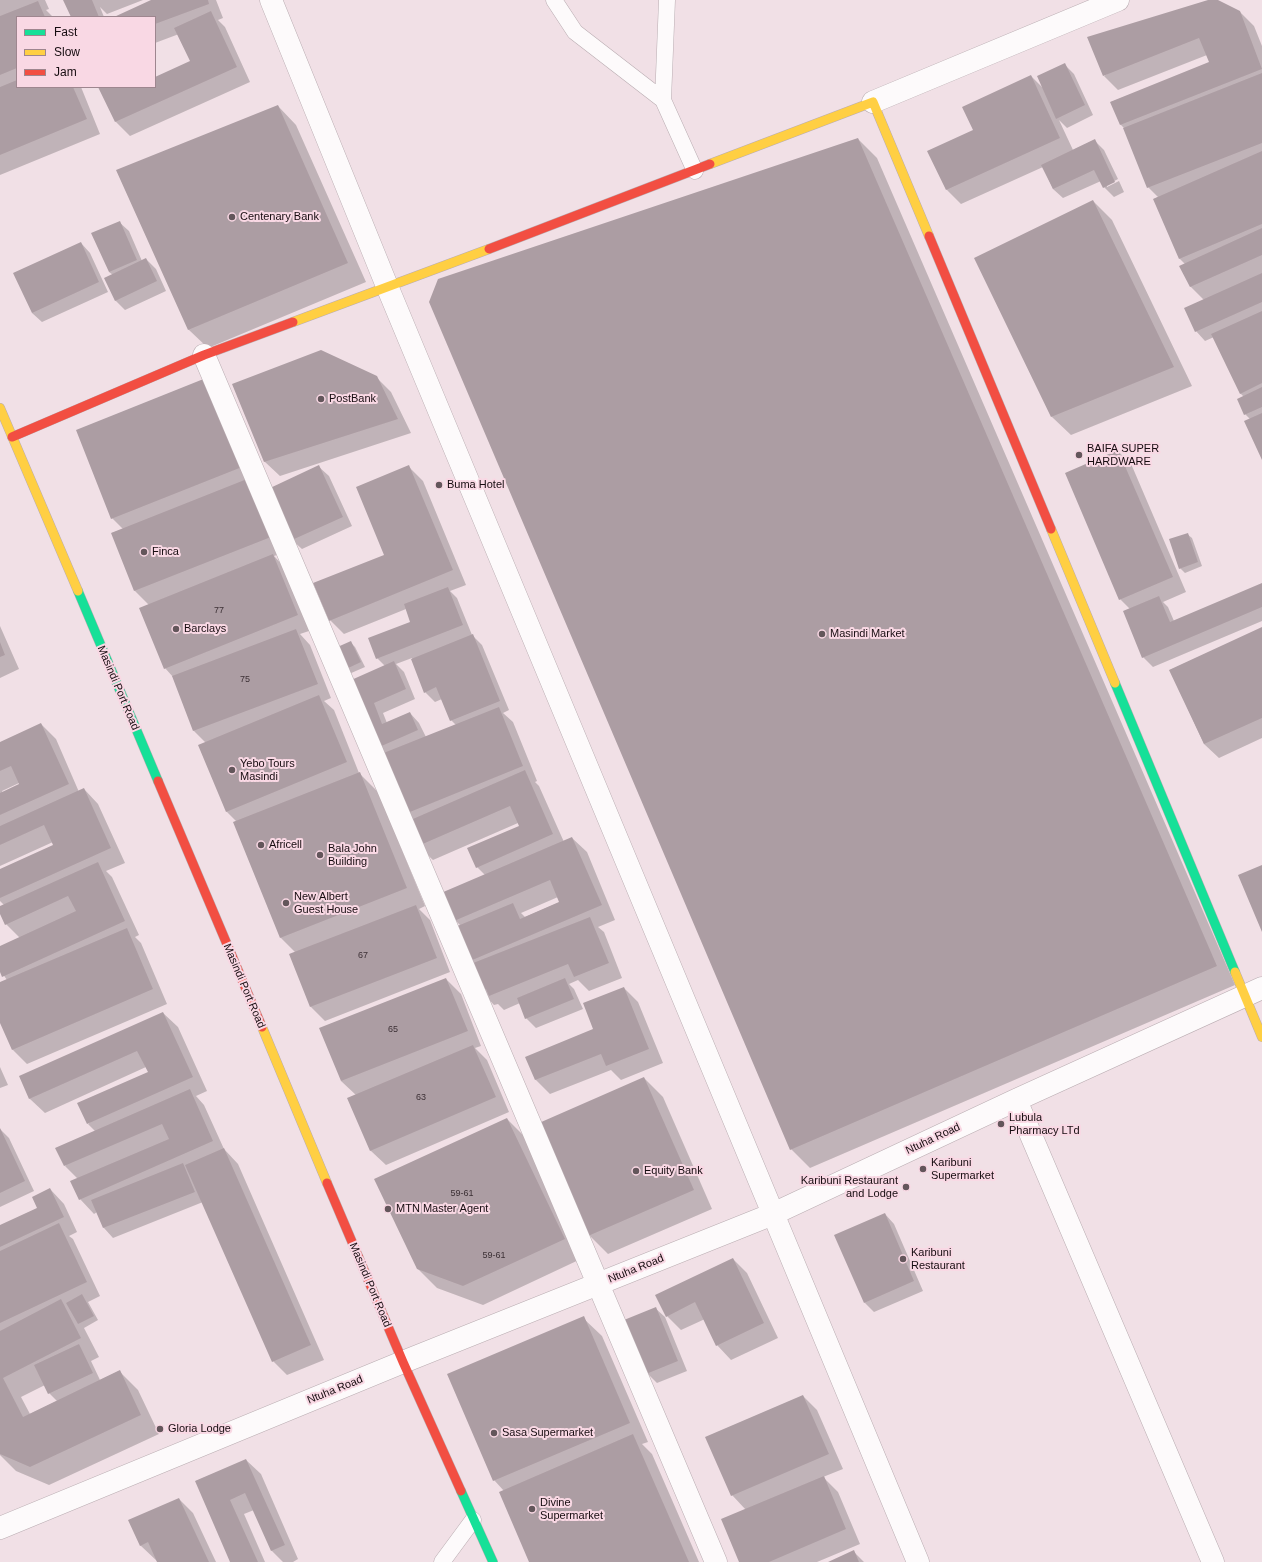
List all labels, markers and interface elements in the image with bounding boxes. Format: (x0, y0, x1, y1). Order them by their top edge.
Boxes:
legend (16, 16, 156, 88)
text: Fast (54, 25, 77, 39)
text: Slow (54, 45, 80, 59)
text: Jam (54, 65, 77, 79)
place label: Centenary Bank (240, 210, 319, 224)
marker: Centenary Bank (227, 212, 237, 222)
place label: PostBank (329, 392, 376, 406)
marker: PostBank (316, 394, 326, 404)
place label: BAIFA SUPER HARDWARE (1087, 442, 1159, 468)
marker: BAIFA SUPER HARDWARE (1074, 450, 1084, 460)
place label: Buma Hotel (447, 478, 504, 492)
marker: Buma Hotel (434, 480, 444, 490)
place label: Finca (152, 545, 179, 559)
marker: Finca (139, 547, 149, 557)
house number: 77 (214, 606, 224, 616)
place label: Barclays (184, 622, 226, 636)
marker: Barclays (171, 624, 181, 634)
place label: Masindi Market (830, 627, 905, 641)
marker: Masindi Market (817, 629, 827, 639)
street label: Masindi Port Road (94, 644, 142, 732)
house number: 75 (240, 675, 250, 685)
place label: Yebo Tours Masindi (240, 757, 295, 783)
marker: Yebo Tours Masindi (227, 765, 237, 775)
place label: Africell (269, 838, 302, 852)
marker: Africell (256, 840, 266, 850)
place label: Bala John Building (328, 842, 377, 868)
marker: Bala John Building (315, 850, 325, 860)
place label: New Albert Guest House (294, 890, 358, 916)
marker: New Albert Guest House (281, 898, 291, 908)
street label: Masindi Port Road (220, 942, 268, 1030)
house number: 67 (358, 951, 368, 961)
house number: 65 (388, 1025, 398, 1035)
house number: 63 (416, 1093, 426, 1103)
place label: Lubula Pharmacy LTd (1009, 1111, 1080, 1137)
marker: Lubula Pharmacy LTd (996, 1119, 1006, 1129)
street label: Ntuha Road (904, 1121, 962, 1157)
place label: Karibuni Supermarket (931, 1156, 994, 1182)
place label: Equity Bank (644, 1164, 703, 1178)
marker: Karibuni Supermarket (918, 1164, 928, 1174)
marker: Equity Bank (631, 1166, 641, 1176)
place label: Karibuni Restaurant and Lodge (801, 1174, 898, 1200)
marker: Karibuni Restaurant and Lodge (901, 1182, 911, 1192)
house number: 59-61 (450, 1189, 474, 1199)
place label: MTN Master Agent (396, 1202, 488, 1216)
marker: MTN Master Agent (383, 1204, 393, 1214)
street label: Masindi Port Road (346, 1241, 394, 1329)
place label: Karibuni Restaurant (911, 1246, 965, 1272)
house number: 59-61 (482, 1251, 506, 1261)
street label: Ntuha Road (606, 1252, 666, 1286)
marker: Karibuni Restaurant (898, 1254, 908, 1264)
street label: Ntuha Road (305, 1373, 365, 1407)
place label: Gloria Lodge (168, 1422, 231, 1436)
marker: Gloria Lodge (155, 1424, 165, 1434)
place label: Sasa Supermarket (502, 1426, 593, 1440)
marker: Sasa Supermarket (489, 1428, 499, 1438)
place label: Divine Supermarket (540, 1496, 603, 1522)
marker: Divine Supermarket (527, 1504, 537, 1514)

